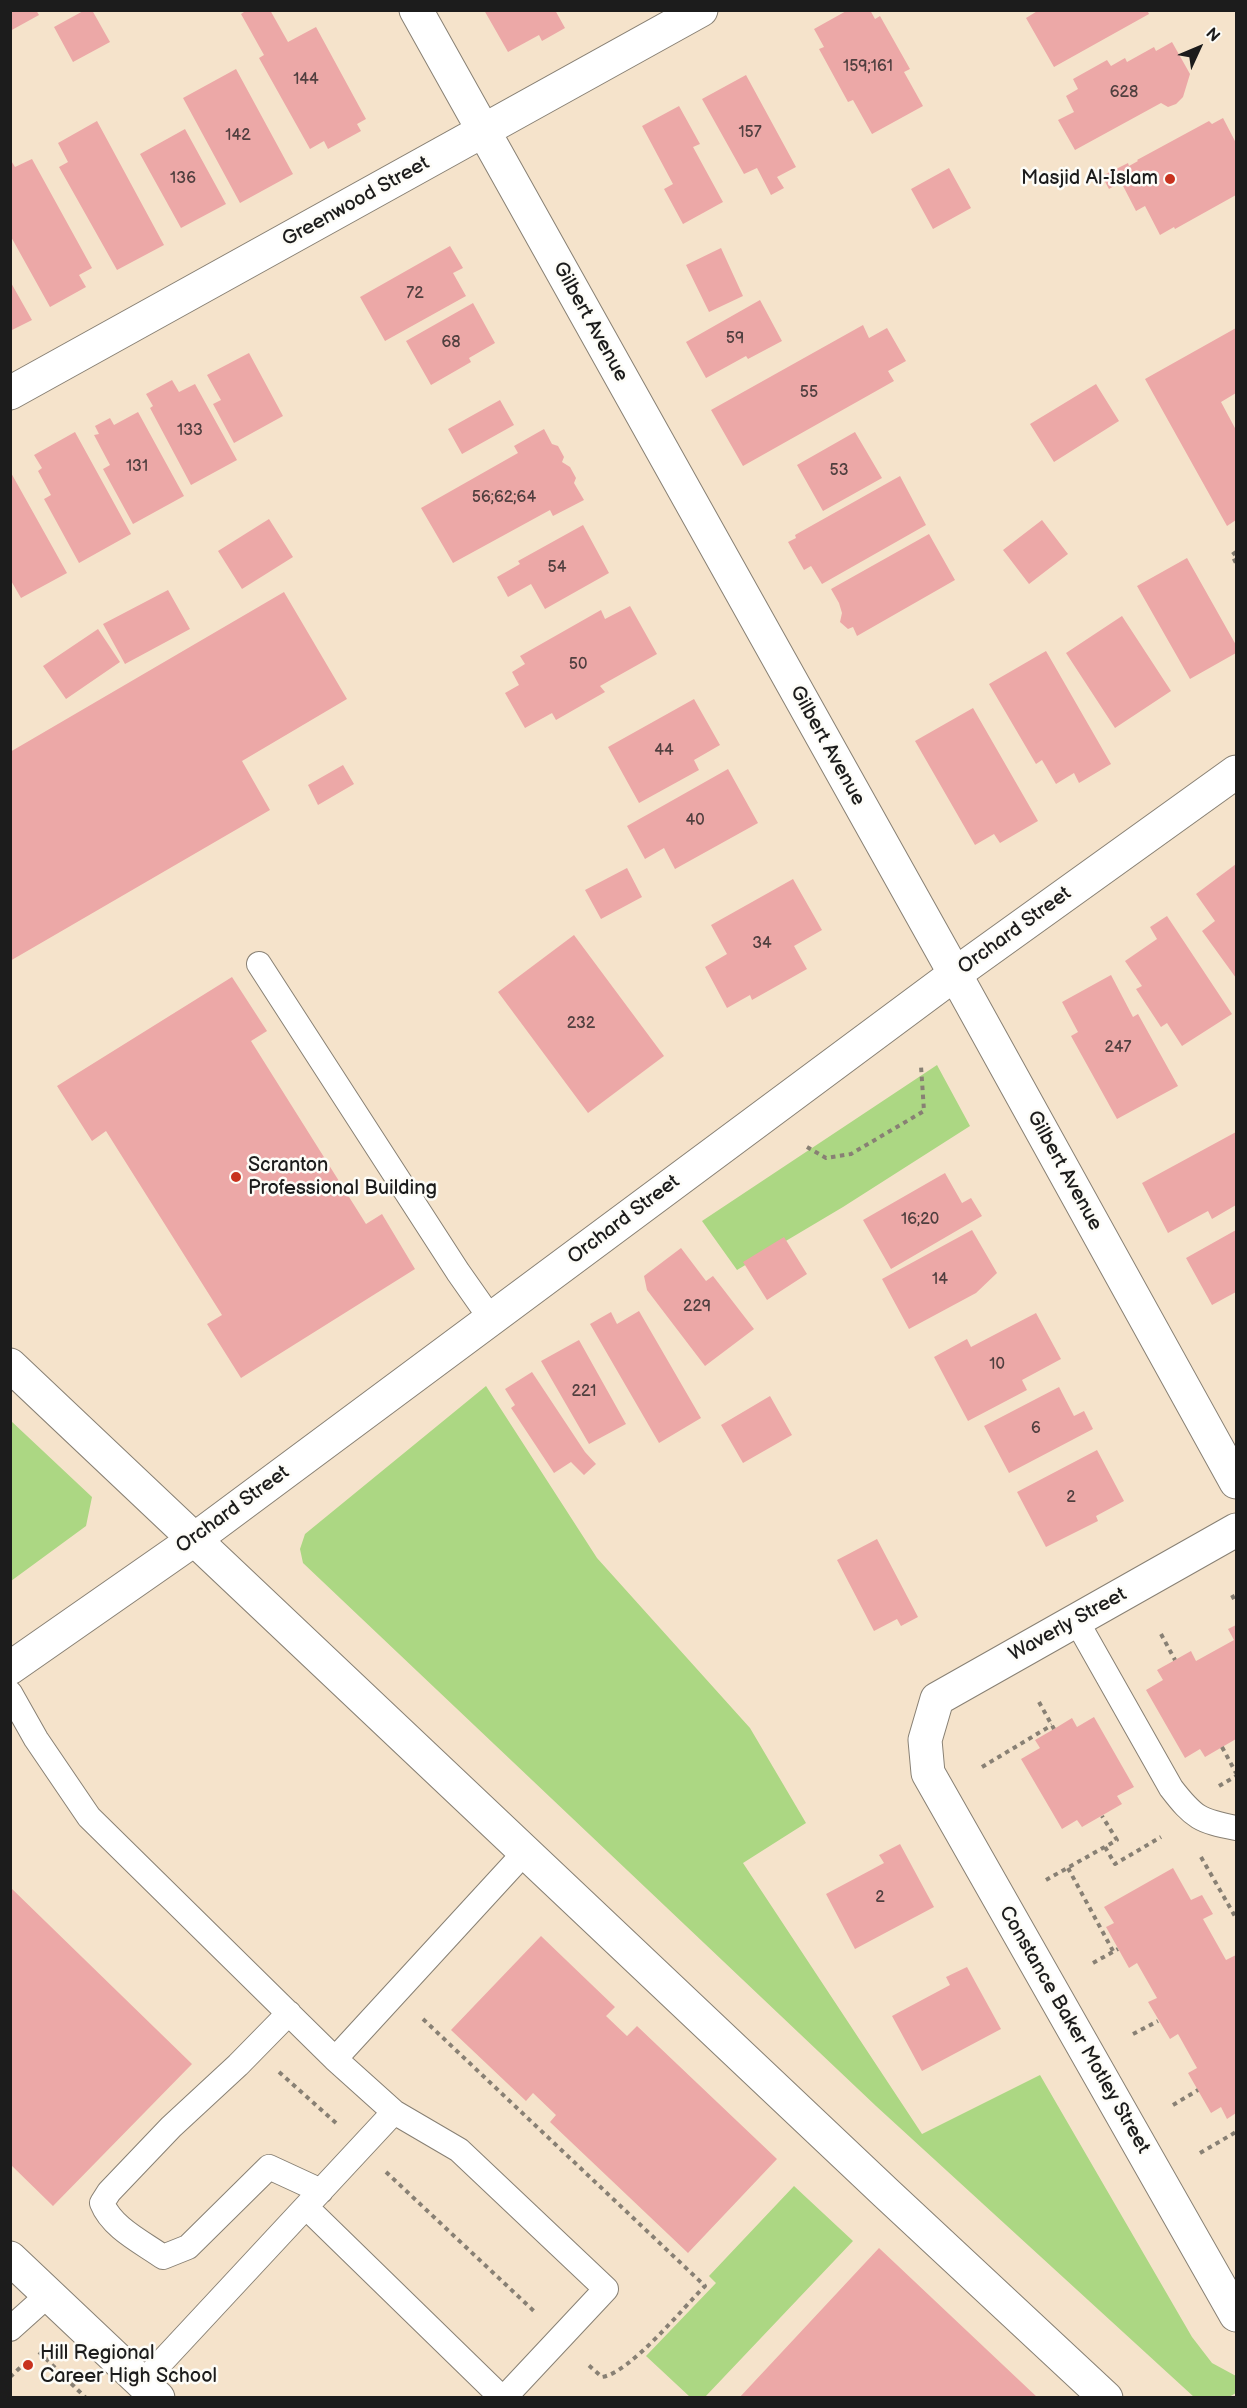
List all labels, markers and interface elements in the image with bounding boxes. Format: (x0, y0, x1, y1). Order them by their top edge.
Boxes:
north arrow (1169, 18, 1229, 78)
text: N (1201, 24, 1223, 46)
house number: 159;161 (843, 57, 893, 77)
house number: 144 (293, 70, 319, 90)
house number: 628 (1110, 83, 1138, 103)
house number: 157 (738, 123, 762, 143)
house number: 142 (225, 126, 251, 146)
street label: Greenwood Street (278, 152, 434, 252)
place label: Masjid Al-Islam (1021, 167, 1158, 191)
house number: 136 (170, 169, 196, 189)
marker: Masjid Al-Islam (1163, 172, 1177, 186)
street label: Gilbert Avenue (547, 258, 633, 386)
house number: 72 (406, 284, 424, 304)
house number: 59 (726, 329, 744, 349)
house number: 68 (441, 333, 461, 353)
house number: 55 (800, 383, 818, 403)
house number: 133 (177, 421, 203, 441)
house number: 131 (126, 457, 148, 477)
house number: 53 (829, 461, 849, 481)
house number: 56;62;64 (472, 488, 536, 508)
house number: 54 (548, 558, 566, 578)
house number: 50 (569, 655, 587, 675)
street label: Gilbert Avenue (784, 682, 870, 810)
house number: 44 (654, 741, 674, 761)
house number: 40 (685, 811, 705, 831)
street label: Orchard Street (954, 882, 1076, 980)
house number: 34 (752, 934, 772, 954)
house number: 232 (567, 1014, 595, 1034)
house number: 247 (1105, 1038, 1131, 1058)
street label: Gilbert Avenue (1021, 1107, 1107, 1235)
place label: Scranton Professional Building (248, 1154, 437, 1201)
marker: Scranton Professional Building (229, 1170, 243, 1184)
street label: Orchard Street (563, 1170, 685, 1270)
house number: 16;20 (901, 1210, 939, 1230)
house number: 14 (932, 1270, 948, 1290)
house number: 229 (683, 1297, 711, 1317)
house number: 10 (989, 1355, 1005, 1375)
house number: 221 (572, 1382, 596, 1402)
house number: 6 (1031, 1419, 1041, 1439)
street label: Orchard Street (172, 1461, 294, 1559)
house number: 2 (1066, 1488, 1076, 1508)
street label: Waverly Street (1005, 1583, 1131, 1667)
house number: 2 (875, 1888, 885, 1908)
street label: Constance Baker Motley Street (993, 1902, 1155, 2158)
place label: Hill Regional Career High School (40, 2342, 217, 2389)
marker: Hill Regional Career High School (21, 2358, 35, 2372)

